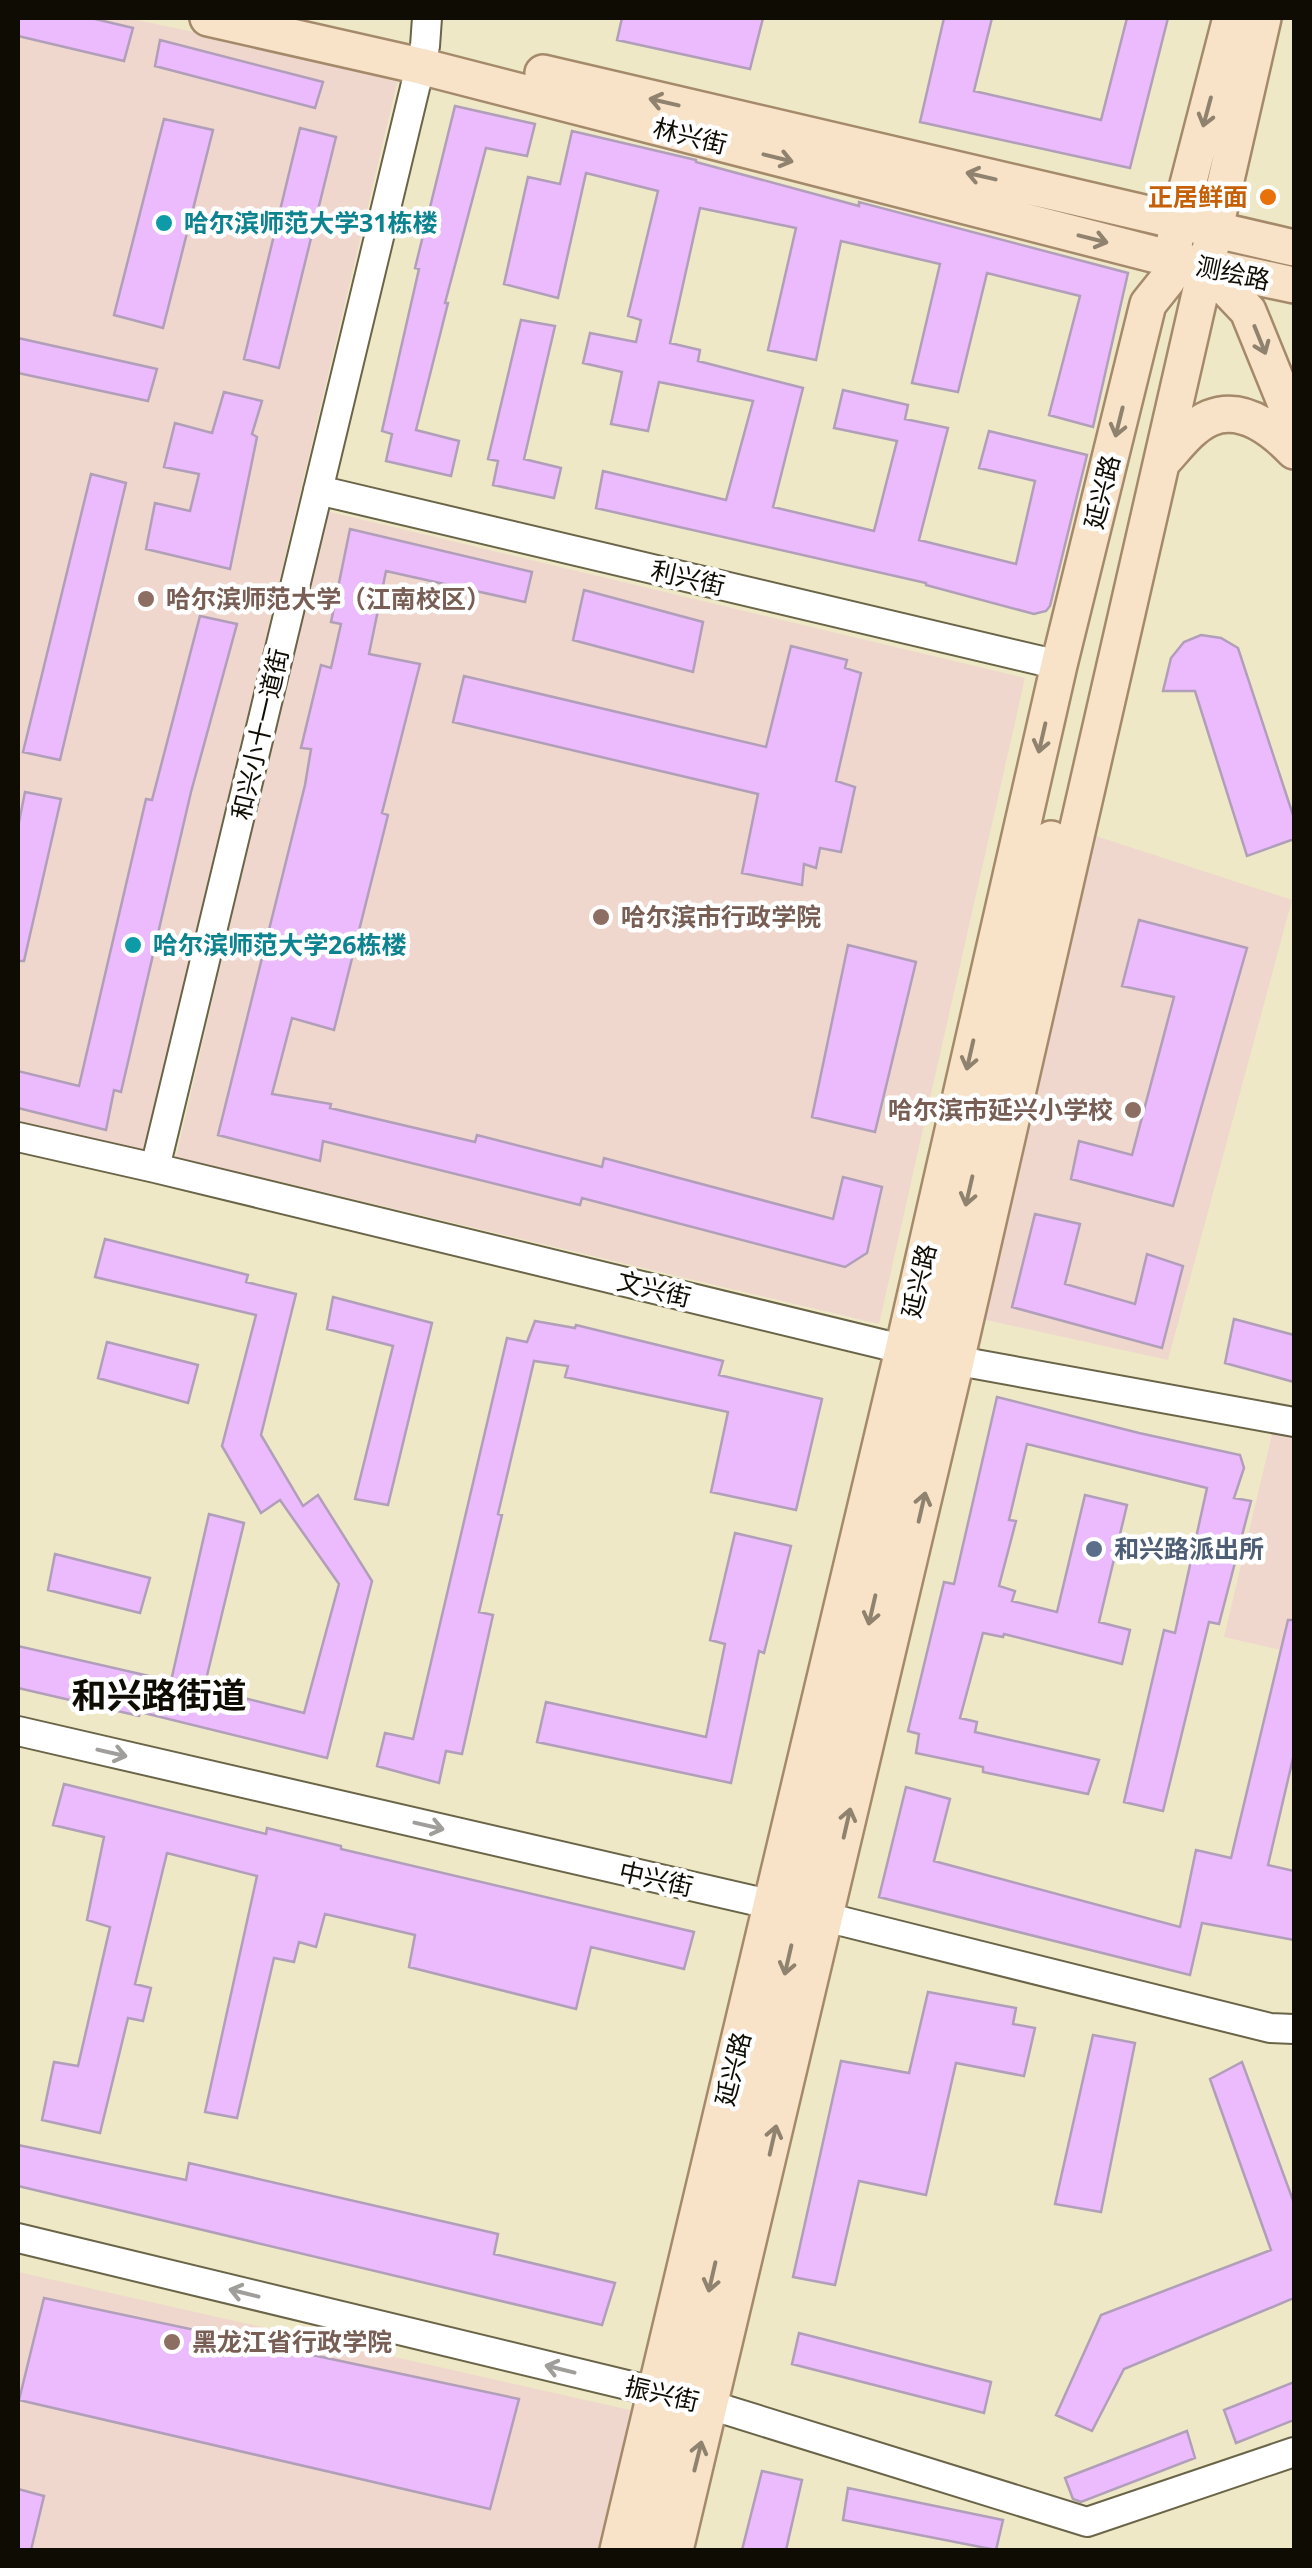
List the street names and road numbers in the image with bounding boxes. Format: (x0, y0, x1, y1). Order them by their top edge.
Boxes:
street label: 林兴街 (650, 109, 731, 161)
street label: 测绘路 (1193, 248, 1273, 296)
street label: 延兴路 (1075, 451, 1127, 532)
street label: 利兴街 (648, 552, 729, 602)
street label: 和兴小十一道街 (223, 645, 295, 823)
street label: 延兴路 (893, 1240, 943, 1321)
street label: 文兴街 (614, 1262, 695, 1314)
street label: 中兴街 (616, 1853, 697, 1903)
street label: 延兴路 (706, 2028, 758, 2109)
street label: 振兴街 (622, 2368, 703, 2418)

